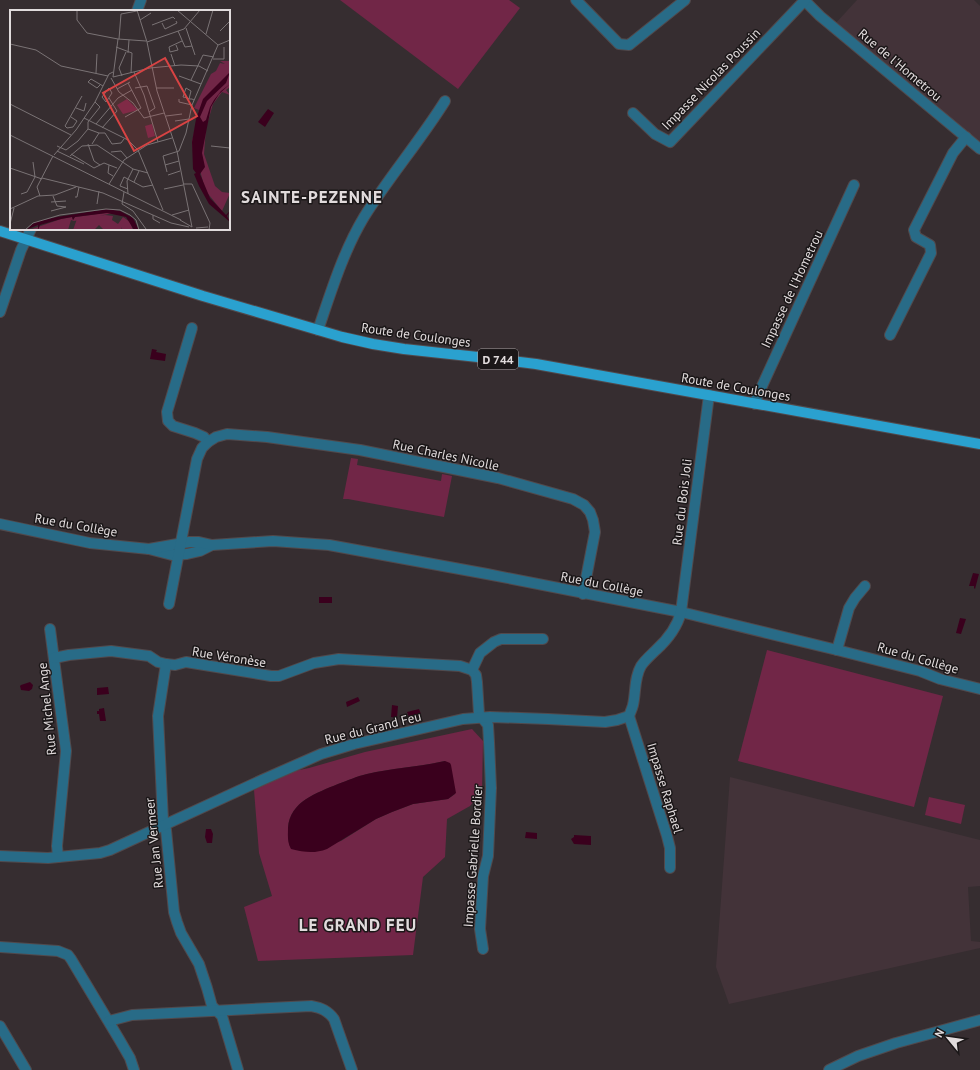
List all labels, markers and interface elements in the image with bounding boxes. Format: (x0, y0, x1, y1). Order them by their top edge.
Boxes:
inset map (10, 10, 230, 230)
street label: Impasse Nicolas Poussin (658, 25, 764, 133)
street label: Rue de l'Hometrou (855, 25, 945, 105)
district label: SAINTE-PEZENNE (241, 186, 383, 208)
street label: Impasse de l'Hometrou (757, 227, 827, 351)
street label: Route de Coulonges (360, 319, 472, 351)
road number: D 744 (478, 349, 518, 369)
street label: Route de Coulonges (680, 369, 792, 405)
street label: Rue Charles Nicolle (391, 435, 501, 475)
street label: Rue du Bois Joli (668, 458, 696, 546)
street label: Rue du Collège (33, 509, 119, 541)
street label: Rue du Collège (559, 568, 645, 600)
street label: Rue du Collège (875, 638, 961, 678)
street label: Rue Véronèse (191, 643, 267, 671)
street label: Rue Michel Ange (34, 662, 60, 756)
street label: Rue du Grand Feu (323, 708, 423, 748)
street label: Impasse Raphael (643, 741, 687, 836)
street label: Impasse Gabrielle Bordier (460, 784, 487, 928)
street label: Rue Jan Vermeer (141, 796, 167, 889)
district label: LE GRAND FEU (299, 914, 417, 936)
north arrow (928, 1018, 968, 1058)
text: N (931, 1027, 947, 1040)

